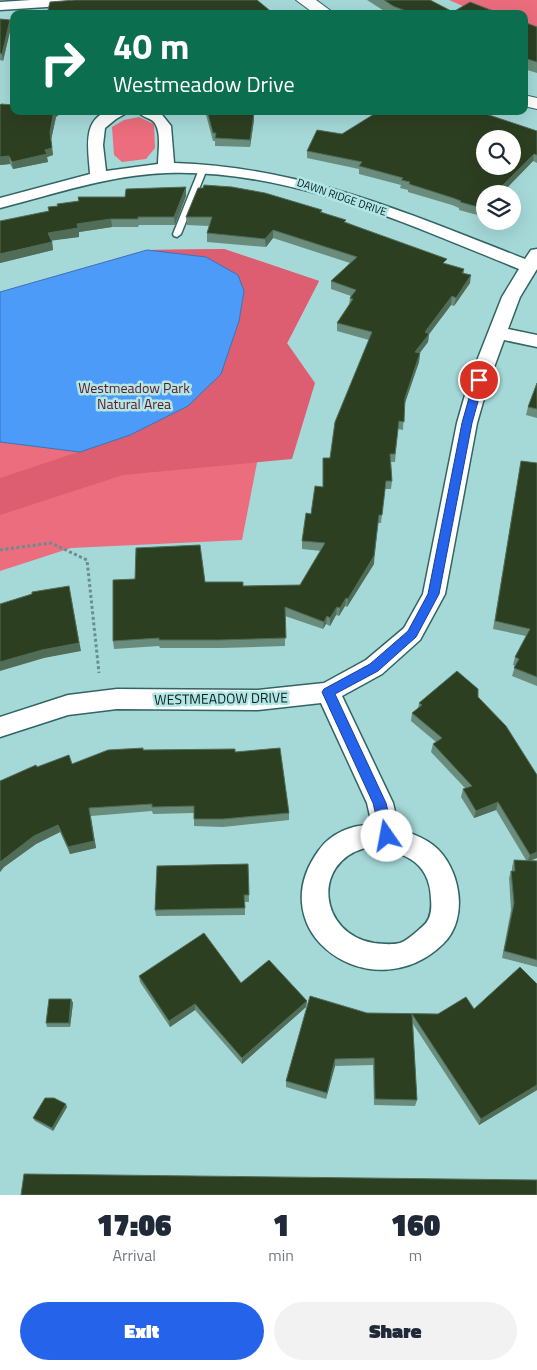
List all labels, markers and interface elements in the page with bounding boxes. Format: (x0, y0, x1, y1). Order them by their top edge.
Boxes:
text: 40 m (113, 19, 189, 73)
icon: right (30, 30, 95, 95)
text: Westmeadow Drive (113, 67, 295, 101)
map controls (476, 130, 521, 230)
button: search (476, 130, 521, 175)
street label: DAWN RIDGE DRIVE (295, 174, 389, 220)
button: layers (476, 185, 521, 230)
pin (458, 359, 500, 401)
icon: arrive (465, 366, 493, 394)
park label: Westmeadow Park Natural Area (78, 377, 190, 414)
street label: WESTMEADOW DRIVE (154, 686, 288, 710)
position arrow (360, 809, 412, 861)
text: 17:06 (97, 1202, 171, 1248)
text: 1 (273, 1202, 289, 1248)
text: 160 (391, 1202, 440, 1248)
text: Arrival (112, 1243, 156, 1267)
text: min (268, 1243, 294, 1267)
text: m (409, 1243, 422, 1267)
button: Exit (20, 1302, 264, 1360)
button: Share (274, 1302, 517, 1360)

